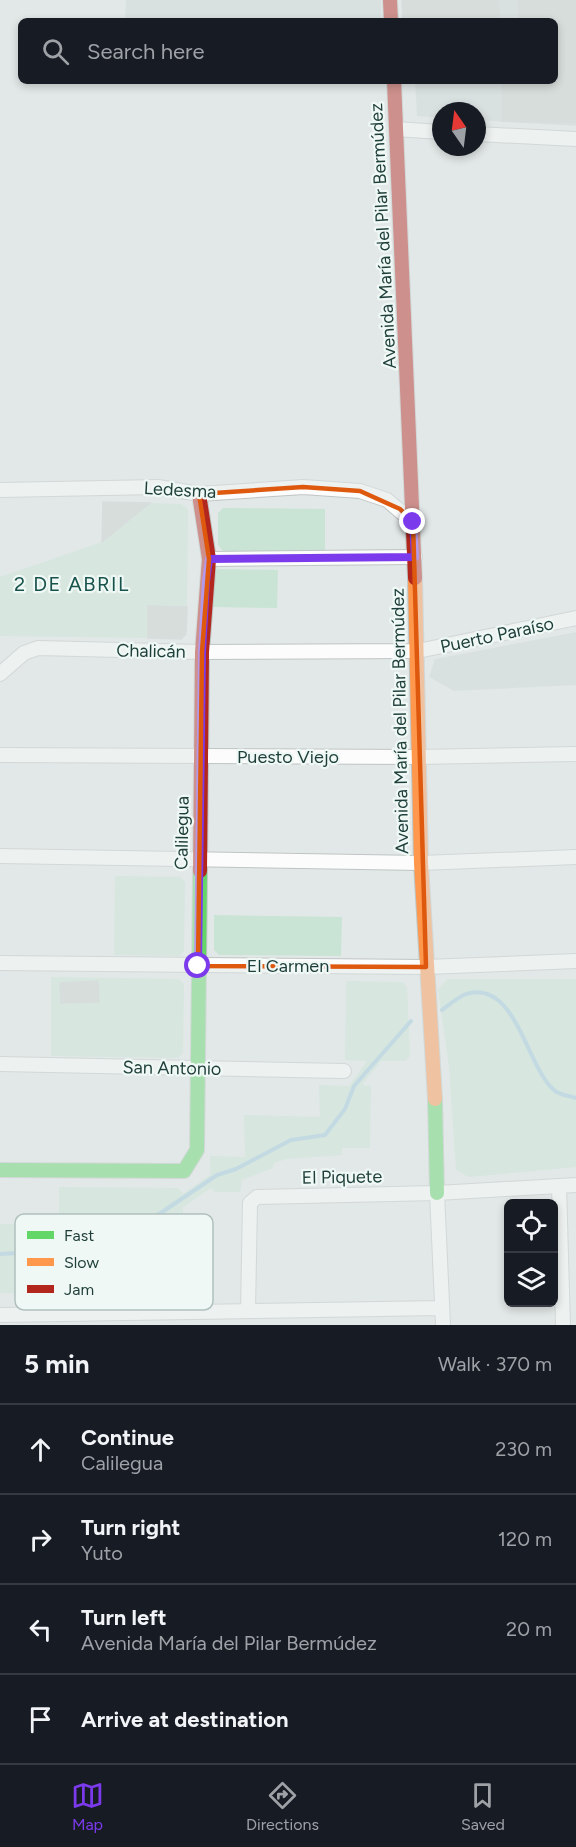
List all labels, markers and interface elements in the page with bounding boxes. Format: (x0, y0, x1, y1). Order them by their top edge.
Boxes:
search box (18, 18, 558, 84)
icon: search (39, 35, 72, 68)
text: Search here (87, 38, 205, 65)
street label: Avenida María del Pilar Bermúdez (365, 102, 401, 369)
north arrow (432, 102, 486, 156)
street label: Ledesma (143, 477, 217, 503)
route end (399, 508, 425, 534)
district label: 2 DE ABRIL (14, 572, 130, 596)
street label: Avenida María del Pilar Bermúdez (387, 588, 413, 854)
street label: Puerto Paraíso (438, 612, 556, 658)
street label: Chalicán (116, 639, 186, 663)
street label: Puesto Viejo (237, 746, 339, 768)
street label: Calilegua (170, 796, 194, 870)
route start (184, 952, 210, 978)
street label: El Carmen (247, 955, 329, 977)
street label: San Antonio (122, 1056, 222, 1080)
street label: El Piquete (302, 1165, 383, 1189)
map controls (504, 1199, 558, 1307)
button: locate (504, 1199, 558, 1253)
legend (15, 1214, 213, 1310)
text: Fast (64, 1226, 94, 1245)
text: Slow (64, 1253, 99, 1272)
button: layers (504, 1253, 558, 1307)
text: Jam (64, 1280, 94, 1299)
text: 5 min (24, 1348, 90, 1380)
text: Walk · 370 m (438, 1352, 552, 1376)
text: Continue (81, 1424, 174, 1451)
icon: ahead (24, 1433, 57, 1466)
text: 230 m (495, 1437, 552, 1461)
text: Calilegua (81, 1451, 163, 1475)
text: Turn right (81, 1514, 180, 1541)
icon: right (24, 1523, 57, 1556)
text: 120 m (498, 1527, 552, 1551)
text: Yuto (81, 1541, 123, 1565)
text: Turn left (81, 1604, 167, 1631)
icon: left (24, 1613, 57, 1646)
text: 20 m (506, 1617, 552, 1641)
text: Avenida María del Pilar Bermúdez (81, 1631, 377, 1655)
icon: arrive (24, 1703, 57, 1736)
text: Arrive at destination (81, 1706, 289, 1733)
tab: Map (71, 1779, 104, 1834)
tab: Directions (246, 1779, 319, 1834)
tab: Saved (461, 1779, 505, 1834)

